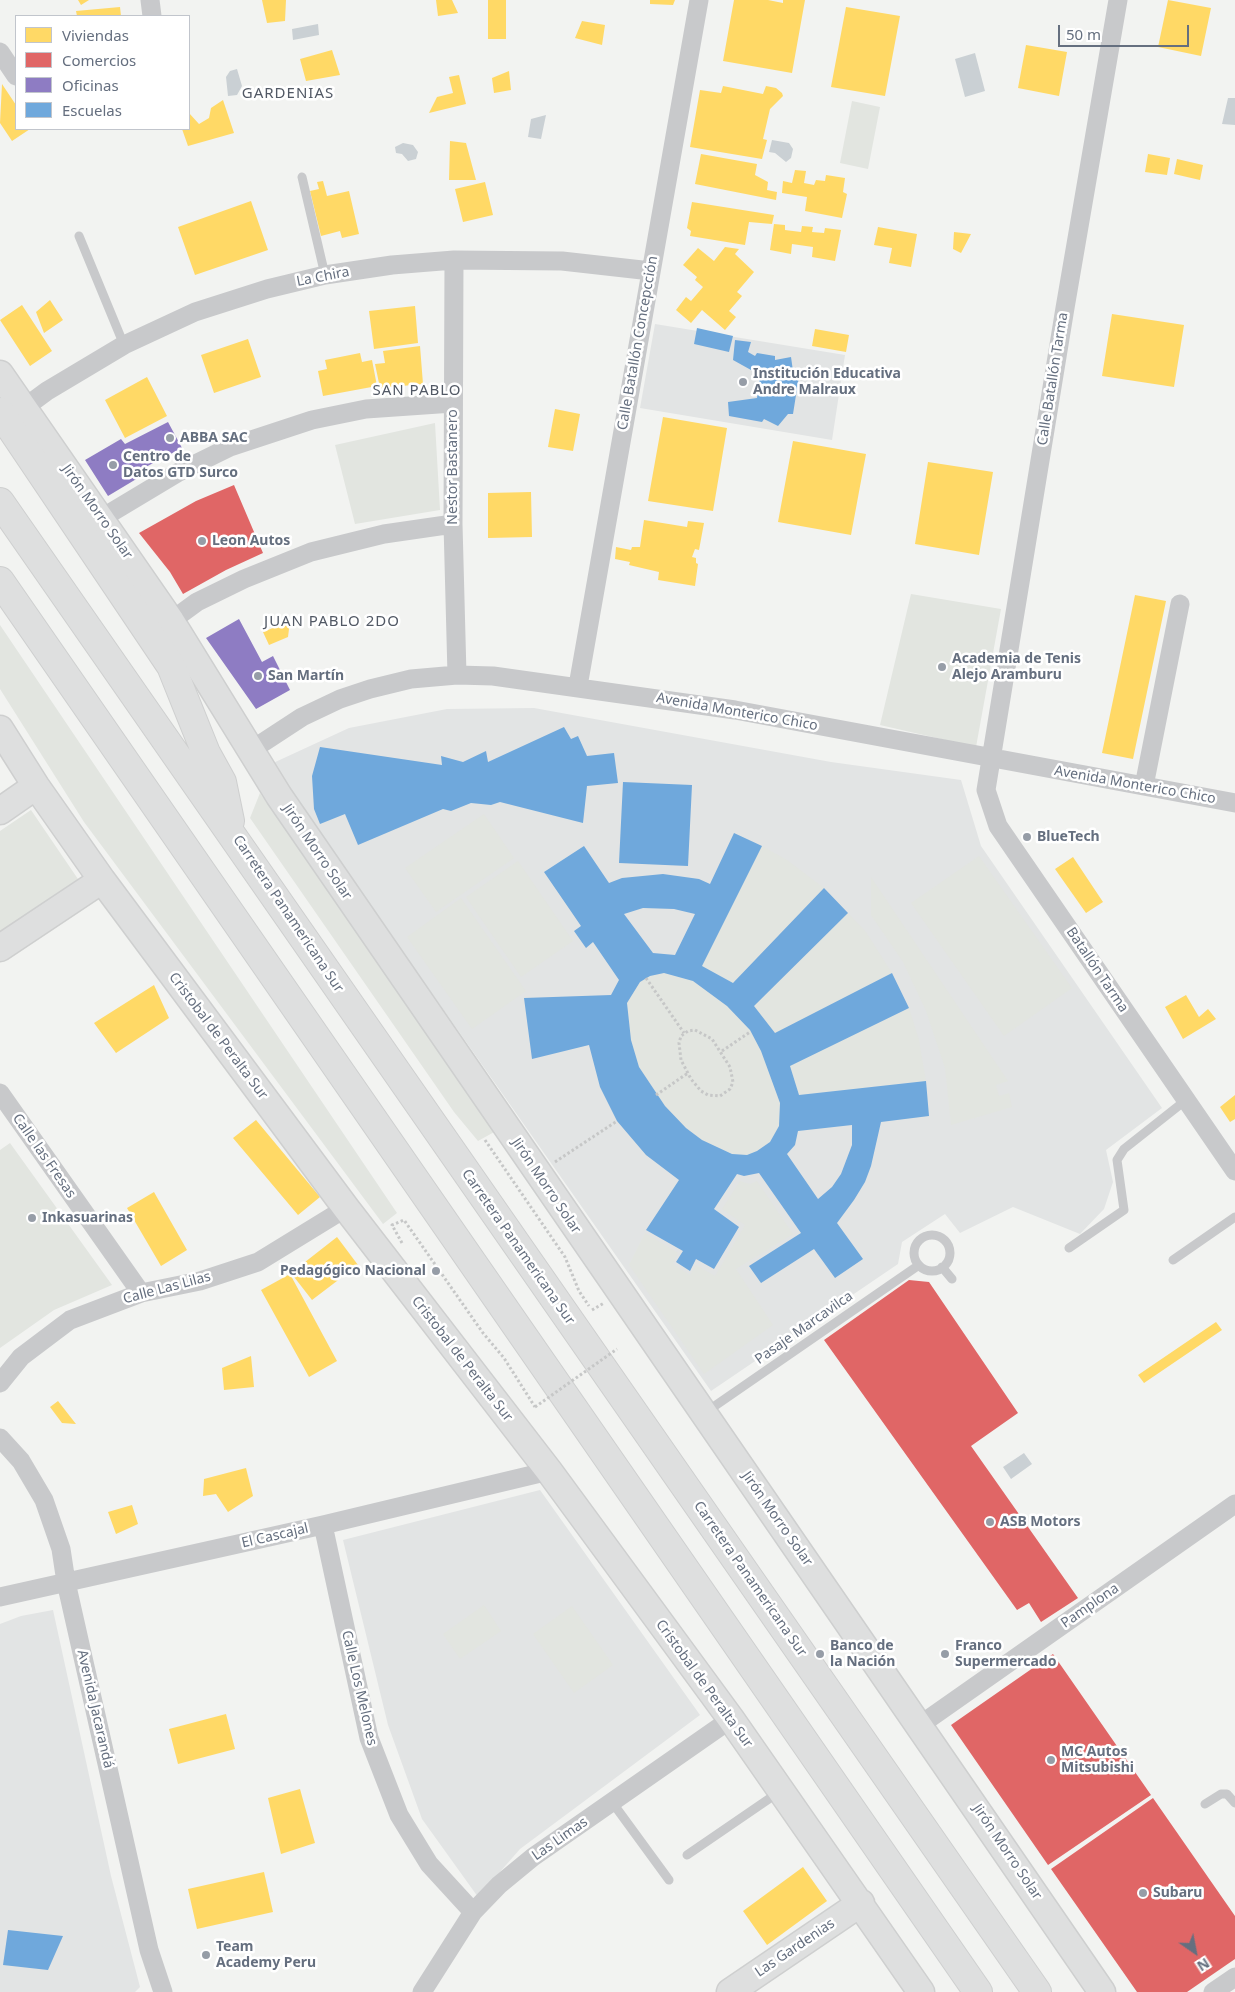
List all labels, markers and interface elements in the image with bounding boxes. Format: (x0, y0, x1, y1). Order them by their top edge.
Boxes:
legend (15, 15, 190, 130)
scale bar (1060, 15, 1191, 47)
text: 50 m (1066, 24, 1101, 44)
text: Viviendas (62, 25, 129, 45)
text: Comercios (62, 50, 136, 70)
text: Oficinas (62, 75, 119, 95)
district label: GARDENIAS (241, 85, 335, 103)
text: Escuelas (62, 100, 122, 120)
street label: Calle Batallón Concepcción (614, 255, 662, 431)
street label: La Chira (295, 264, 351, 290)
street label: Calle Batallón Tarma (1034, 311, 1072, 447)
place label: Institución Educativa Andre Malraux (753, 366, 901, 398)
marker: Institución Educativa Andre Malraux (737, 376, 749, 388)
district label: SAN PABLO (371, 382, 463, 400)
street label: Nestor Bastanero (445, 409, 461, 525)
place label: ABBA SAC (180, 430, 248, 446)
marker: ABBA SAC (164, 432, 176, 444)
place label: Centro de Datos GTD Surco (123, 449, 238, 482)
marker: Centro de Datos GTD Surco (107, 459, 119, 471)
street label: Jirón Morro Solar (58, 461, 136, 563)
place label: Leon Autos (212, 533, 290, 549)
marker: Leon Autos (196, 535, 208, 547)
district label: JUAN PABLO 2DO (262, 613, 402, 631)
place label: Academia de Tenis Alejo Aramburu (952, 651, 1081, 684)
marker: Academia de Tenis Alejo Aramburu (936, 661, 948, 673)
place label: San Martín (268, 668, 344, 684)
marker: San Martín (252, 670, 264, 682)
street label: Avenida Monterico Chico (655, 690, 819, 734)
street label: Avenida Monterico Chico (1053, 763, 1217, 807)
street label: Jirón Morro Solar (279, 801, 355, 903)
place label: BlueTech (1037, 829, 1100, 845)
marker: BlueTech (1021, 831, 1033, 843)
street label: Carretera Panamericana Sur (229, 832, 347, 996)
street label: Batallón Tarma (1062, 924, 1132, 1016)
street label: Cristobal de Peralta Sur (165, 969, 271, 1103)
street label: Calle las Fresas (9, 1111, 79, 1201)
street label: Jirón Morro Solar (508, 1135, 584, 1237)
street label: Carretera Panamericana Sur (458, 1166, 578, 1328)
place label: Inkasuarinas (42, 1210, 133, 1226)
marker: Inkasuarinas (26, 1212, 38, 1224)
place label: Pedagógico Nacional (280, 1263, 426, 1279)
marker: Pedagógico Nacional (430, 1265, 442, 1277)
street label: Calle Las Lilas (121, 1268, 213, 1308)
street label: Pasaje Marcavilca (752, 1288, 856, 1368)
street label: Cristobal de Peralta Sur (408, 1293, 516, 1425)
street label: Jirón Morro Solar (738, 1468, 816, 1570)
street label: Carretera Panamericana Sur (690, 1498, 810, 1660)
place label: ASB Motors (1000, 1514, 1080, 1530)
marker: ASB Motors (984, 1516, 996, 1528)
street label: El Cascajal (240, 1520, 310, 1552)
street label: Pamplona (1058, 1580, 1122, 1632)
street label: Cristobal de Peralta Sur (652, 1617, 756, 1751)
street label: Calle Los Melones (338, 1629, 380, 1747)
place label: Banco de la Nación (830, 1638, 895, 1670)
place label: Franco Supermercado (955, 1638, 1056, 1670)
street label: Avenida Jacarandá (73, 1648, 117, 1770)
marker: Banco de la Nación (814, 1648, 826, 1660)
marker: Franco Supermercado (939, 1648, 951, 1660)
place label: MC Autos Mitsubishi (1061, 1744, 1134, 1776)
marker: MC Autos Mitsubishi (1045, 1754, 1057, 1766)
street label: Jirón Morro Solar (969, 1801, 1045, 1903)
street label: Las Limas (529, 1814, 591, 1864)
place label: Subaru (1153, 1885, 1202, 1901)
marker: Subaru (1137, 1887, 1149, 1899)
street label: Las Gardenias (752, 1915, 838, 1981)
north arrow (1170, 1927, 1220, 1977)
place label: Team Academy Peru (216, 1939, 316, 1971)
marker: Team Academy Peru (200, 1949, 212, 1961)
text: N (1193, 1954, 1213, 1976)

